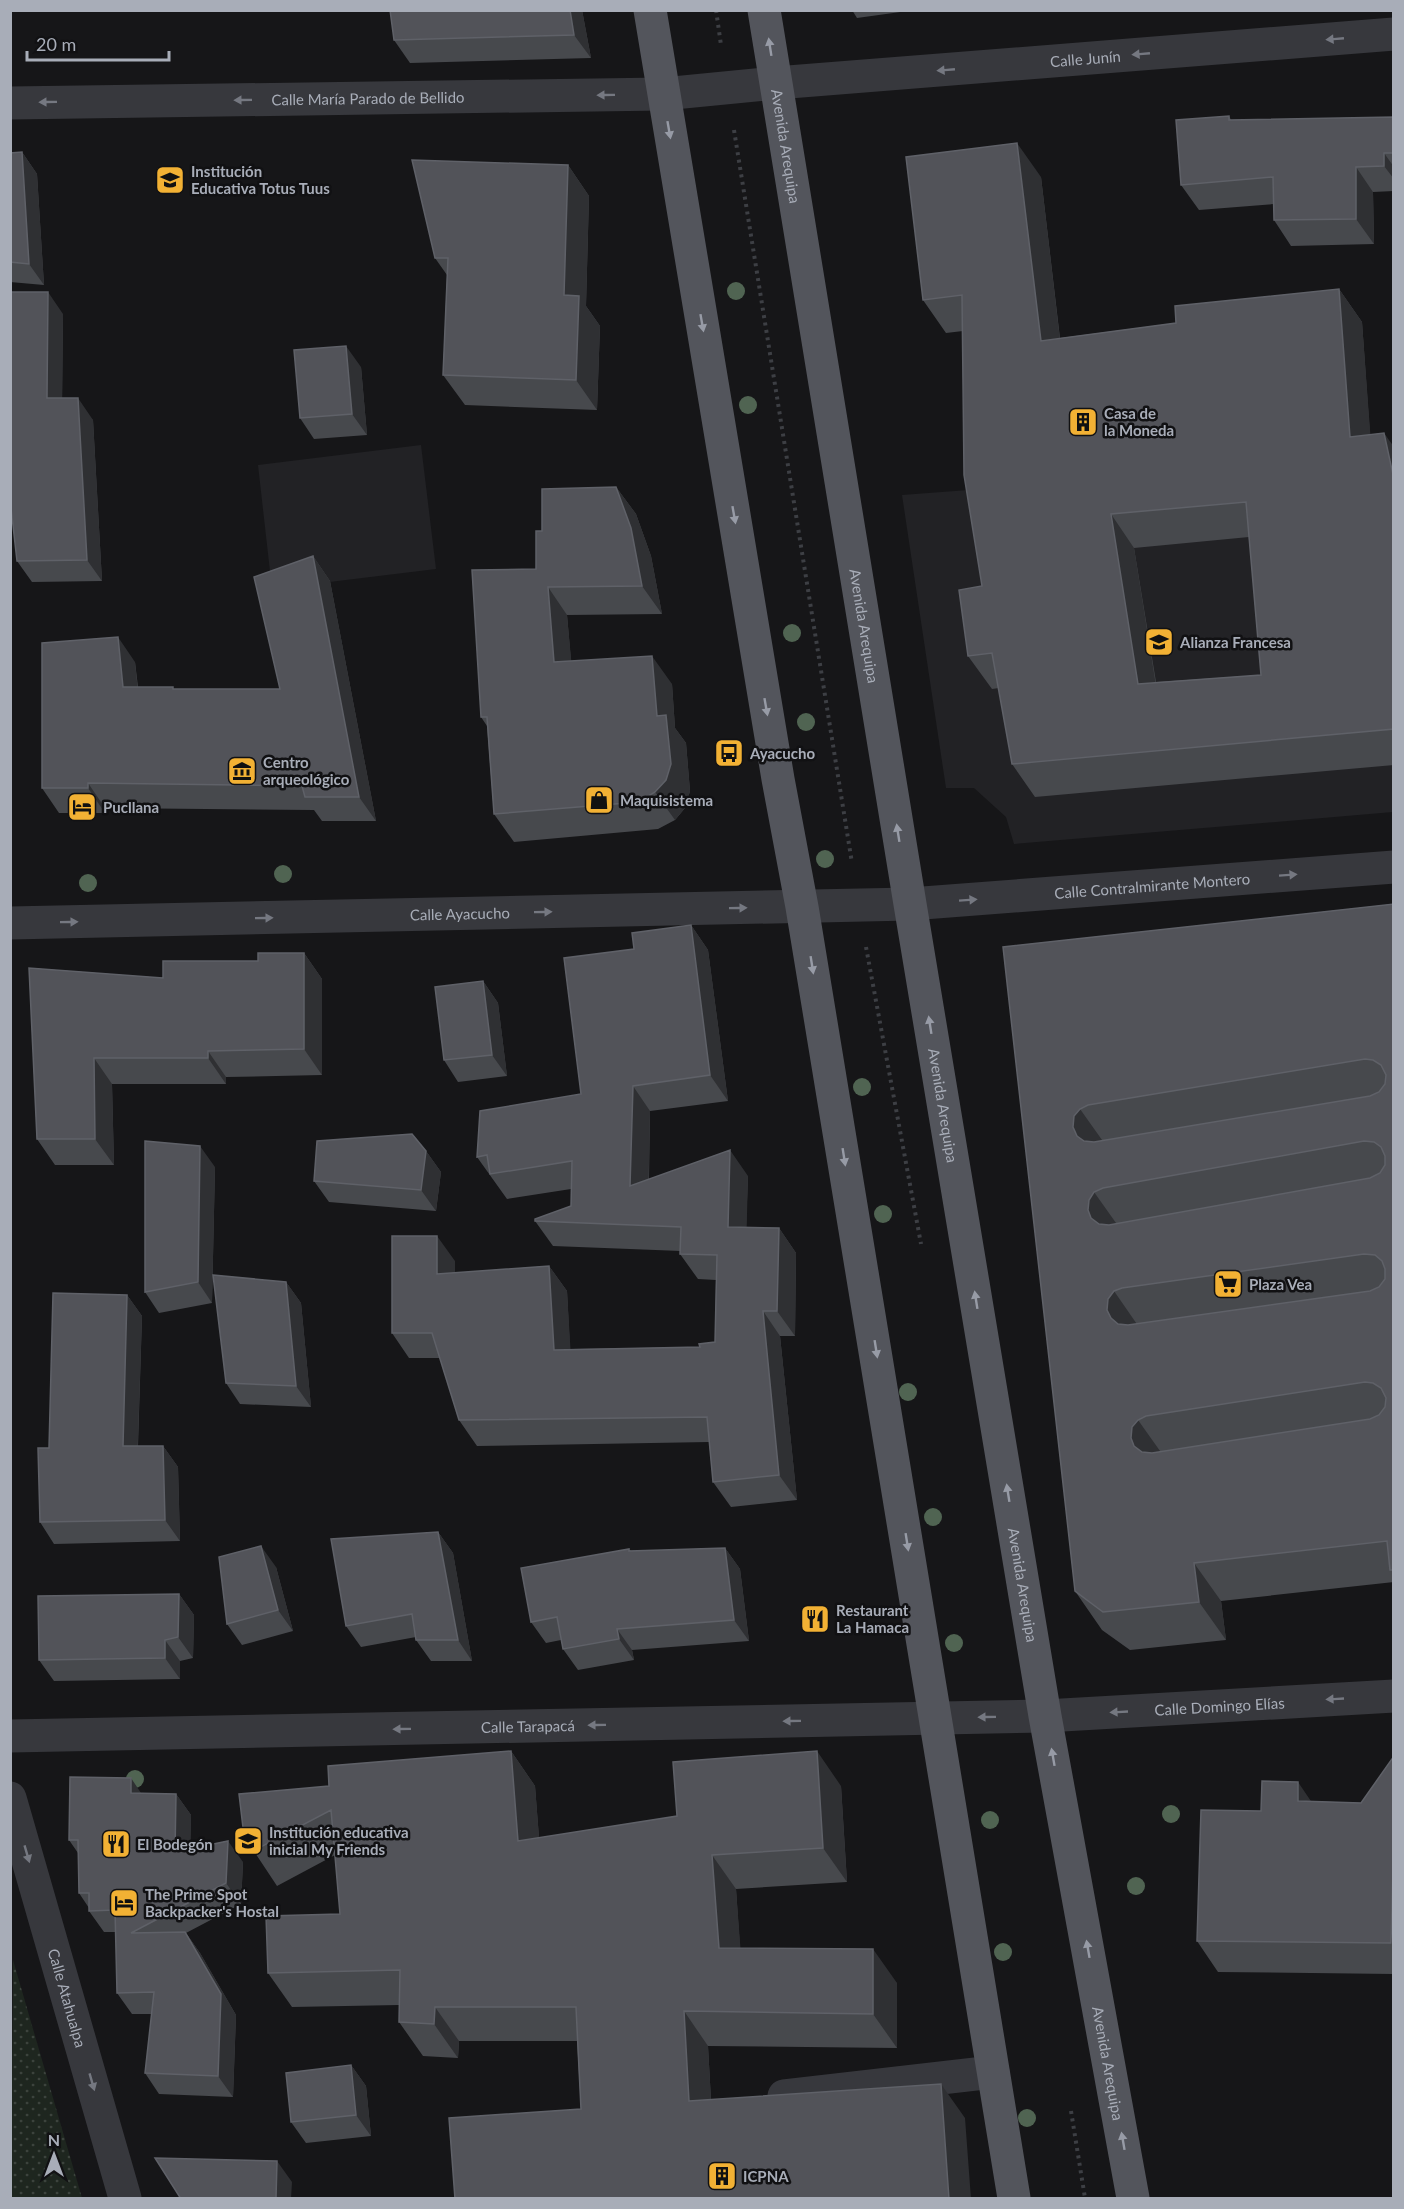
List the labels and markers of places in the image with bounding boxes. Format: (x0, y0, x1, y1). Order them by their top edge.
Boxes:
place label: Institución Educativa Totus Tuus (191, 162, 330, 197)
school or university icon: Institución Educativa Totus Tuus (154, 164, 186, 196)
place label: Casa de la Moneda (1104, 404, 1174, 439)
building icon: Casa de la Moneda (1067, 406, 1099, 438)
school or university icon: Alianza Francesa (1143, 626, 1175, 658)
place label: Alianza Francesa (1179, 633, 1291, 651)
bus stop icon: Ayacucho (713, 737, 745, 769)
place label: Ayacucho (749, 744, 815, 762)
place label: Centro arqueológico (263, 753, 350, 788)
museum icon: Centro arqueológico (226, 755, 258, 787)
shop icon: Maquisistema (583, 784, 615, 816)
hotel icon: Pucllana (66, 791, 98, 823)
place label: Maquisistema (620, 791, 713, 809)
place label: Pucllana (103, 798, 159, 816)
supermarket icon: Plaza Vea (1212, 1268, 1244, 1300)
place label: Plaza Vea (1249, 1275, 1312, 1293)
place label: Restaurant La Hamaca (836, 1601, 909, 1636)
restaurant icon: Restaurant La Hamaca (799, 1603, 831, 1635)
place label: Institución educativa inicial My Friends (269, 1823, 409, 1858)
school or university icon: Institución educativa inicial My Friends (232, 1825, 264, 1857)
restaurant icon: El Bodegón (100, 1828, 132, 1860)
place label: El Bodegón (137, 1835, 213, 1853)
place label: The Prime Spot Backpacker's Hostal (145, 1885, 279, 1920)
hotel icon: The Prime Spot Backpacker's Hostal (108, 1887, 140, 1919)
building icon: ICPNA (706, 2160, 738, 2192)
place label: ICPNA (743, 2167, 789, 2185)

